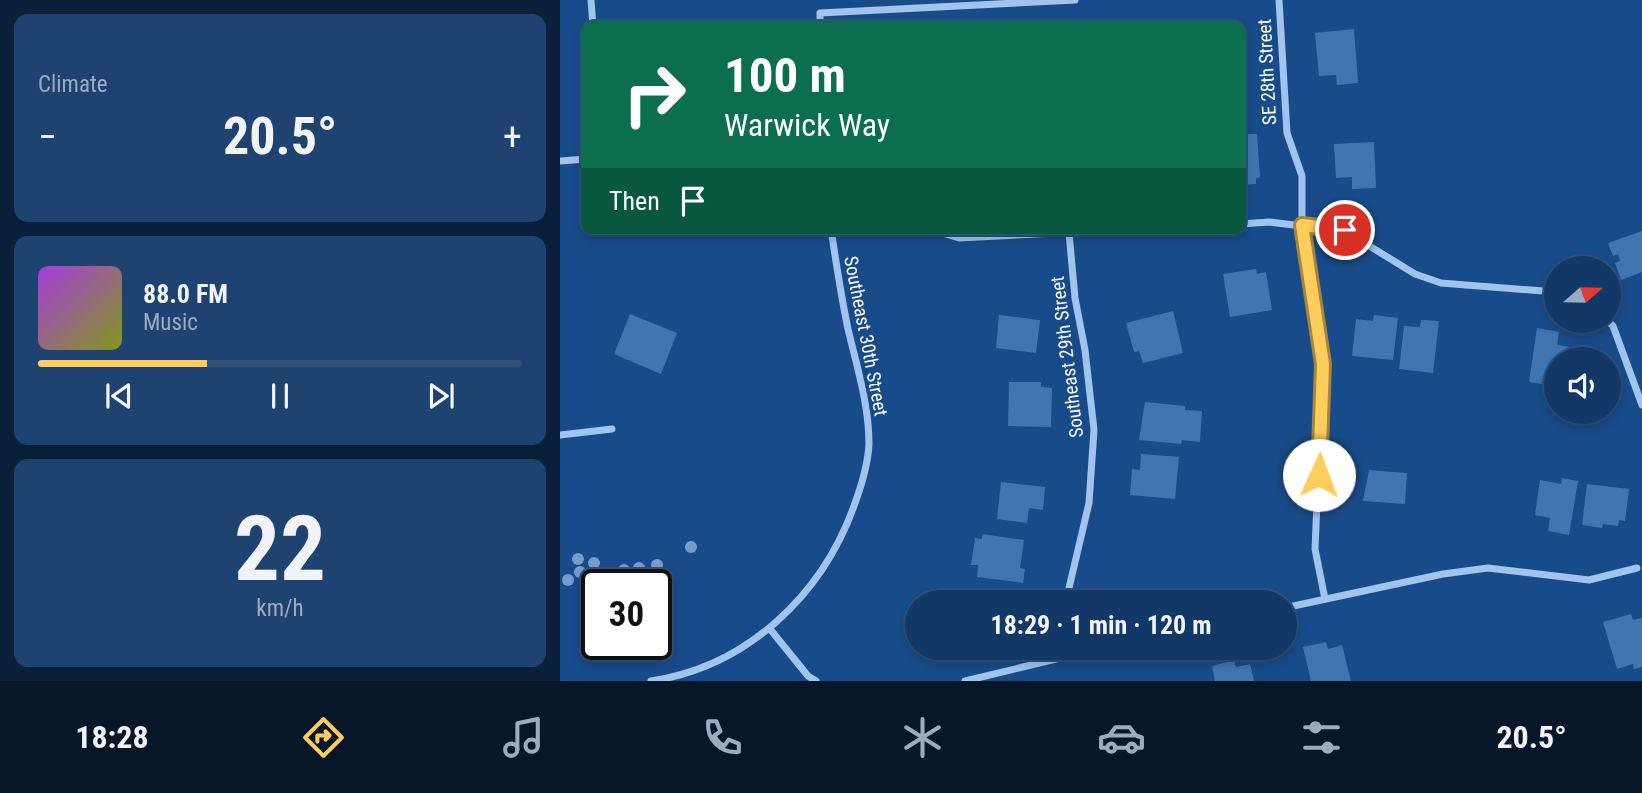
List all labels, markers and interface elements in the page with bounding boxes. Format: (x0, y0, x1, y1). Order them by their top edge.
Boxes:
street label: SE 28th Street (1253, 18, 1281, 126)
text: 100 m (724, 47, 846, 104)
icon: right (609, 49, 700, 140)
text: Climate (38, 71, 108, 98)
text: 20.5° (223, 106, 337, 167)
text: Warwick Way (724, 106, 890, 144)
text: − (38, 115, 57, 159)
text: + (503, 115, 522, 159)
icon: arrive (674, 182, 712, 220)
text: Then (609, 186, 660, 216)
pin (1315, 200, 1375, 260)
icon: arrive (1326, 211, 1364, 249)
street label: Southeast 30th Street (839, 254, 893, 418)
north arrow (1544, 256, 1620, 332)
map controls (1544, 256, 1621, 424)
street label: Southeast 29th Street (1046, 275, 1088, 439)
text: 88.0 FM (143, 279, 228, 309)
text: Music (143, 309, 198, 336)
button: sound (1544, 347, 1621, 424)
icon: previous (100, 377, 138, 415)
icon: pause (261, 377, 299, 415)
icon: next (422, 377, 460, 415)
position arrow (1282, 438, 1356, 512)
text: 22 (234, 496, 326, 602)
speed limit sign: 30 (581, 569, 672, 660)
text: km/h (256, 595, 304, 622)
text: 18:29 · 1 min · 120 m (991, 610, 1211, 640)
icon: directions (299, 713, 348, 762)
icon: music (499, 713, 548, 762)
icon: phone (698, 713, 747, 762)
icon: climate (898, 713, 947, 762)
icon: car (1097, 713, 1146, 762)
icon: filters (1297, 713, 1346, 762)
text: 18:28 (75, 718, 149, 756)
text: 20.5° (1496, 718, 1567, 756)

